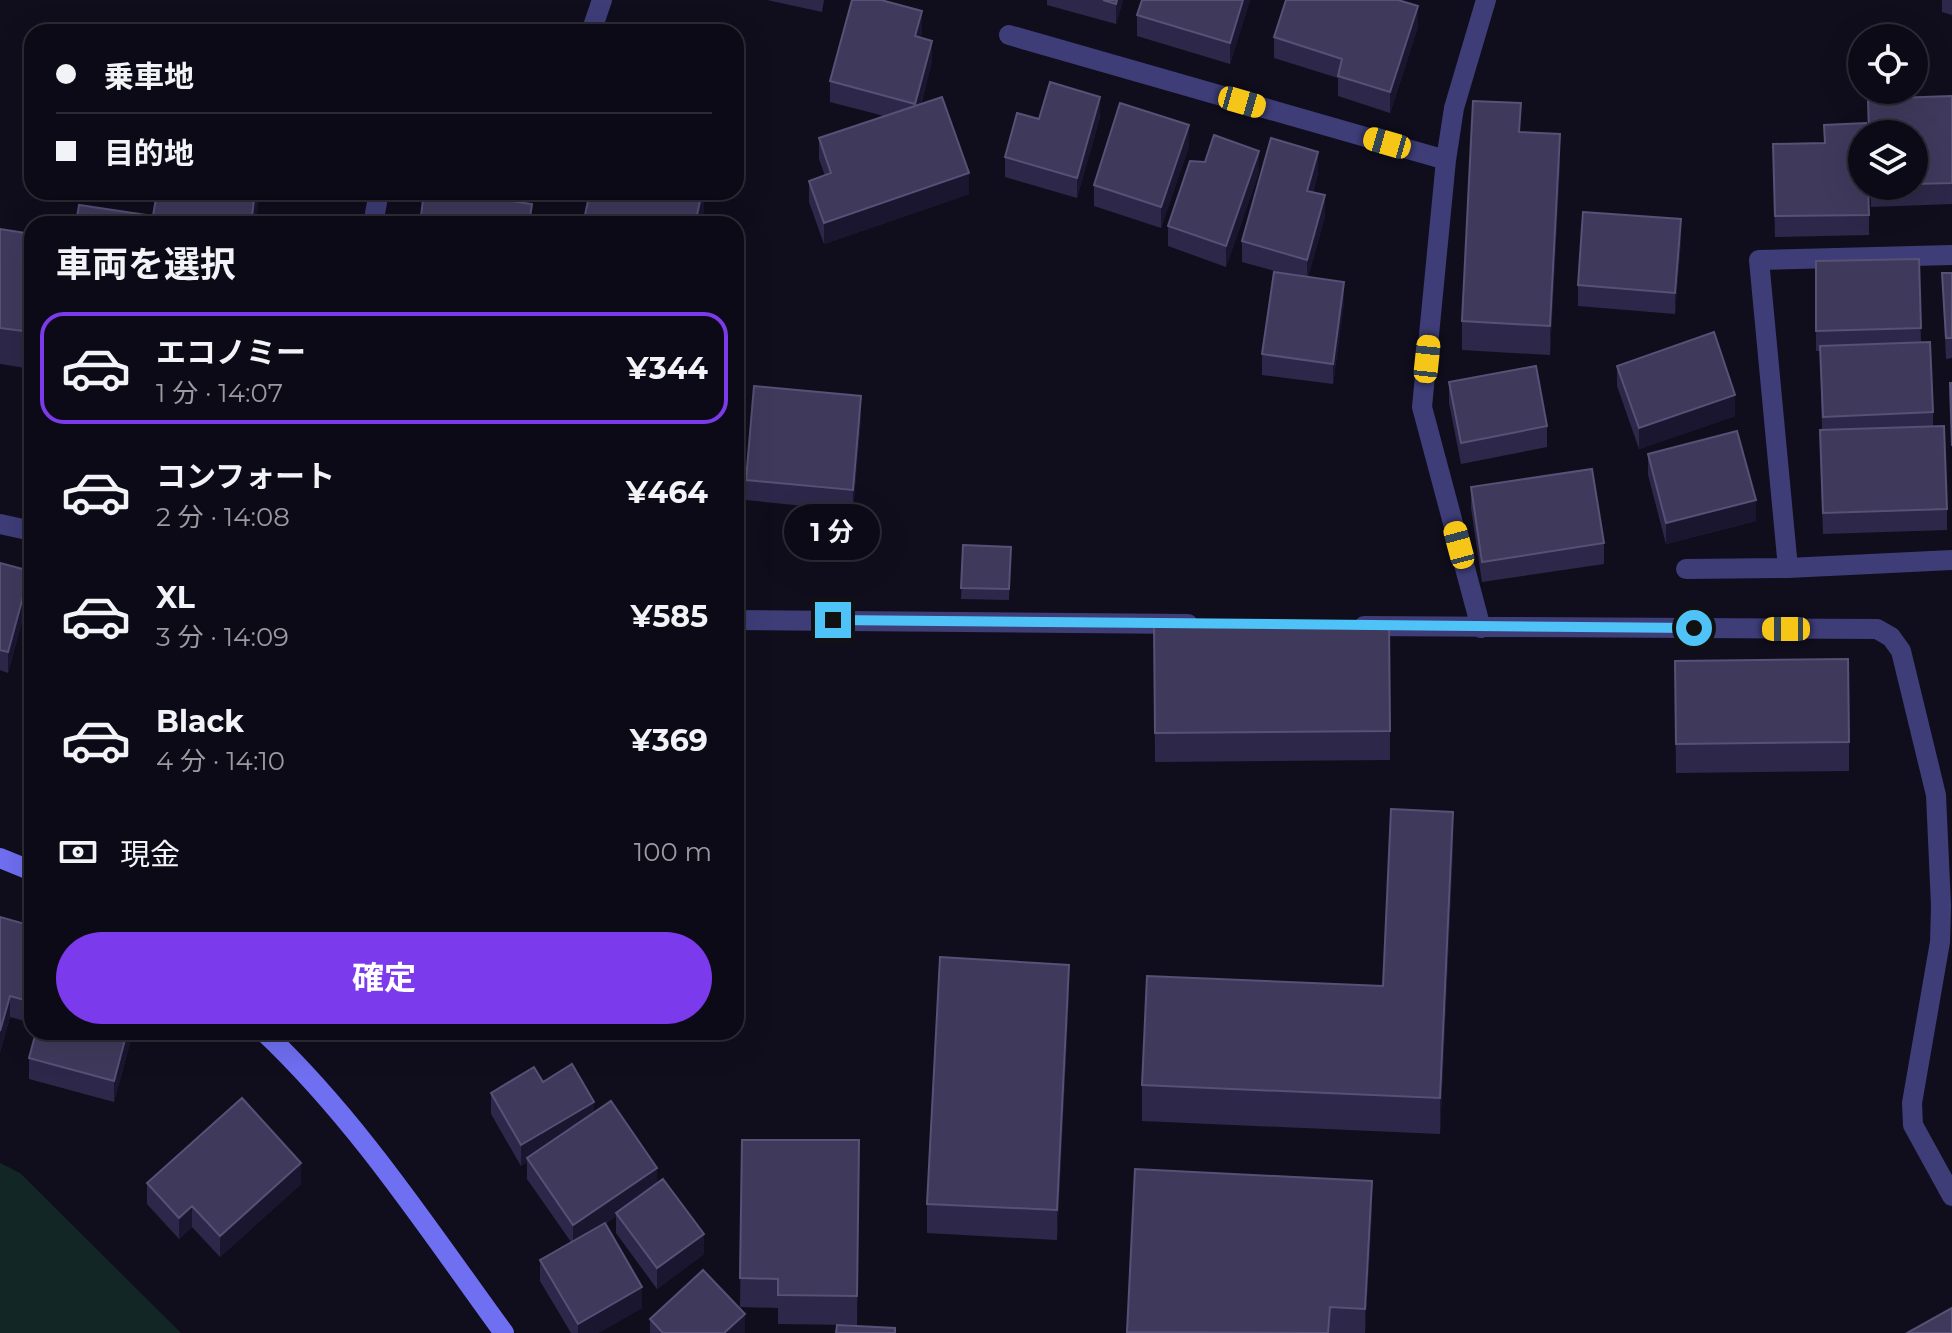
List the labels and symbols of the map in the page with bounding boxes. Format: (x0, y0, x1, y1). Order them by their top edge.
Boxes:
car (1216, 84, 1268, 120)
car (1361, 125, 1413, 161)
car (1413, 334, 1441, 384)
callout: 1 分 (785, 504, 881, 560)
car (1441, 519, 1477, 571)
route end (815, 602, 851, 638)
route start (1676, 610, 1712, 646)
car (1762, 617, 1810, 641)

